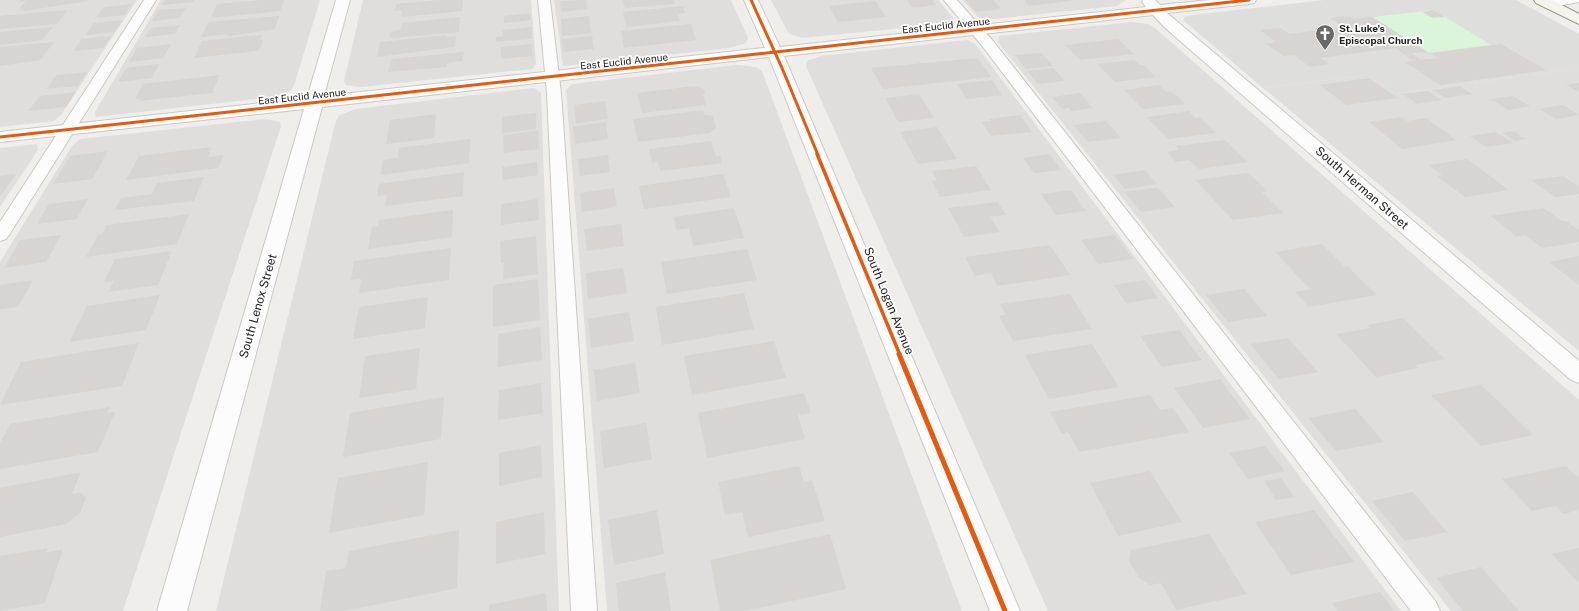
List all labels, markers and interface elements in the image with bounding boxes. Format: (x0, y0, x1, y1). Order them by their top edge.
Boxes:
street label: East Euclid Avenue (901, 14, 991, 36)
place label: St. Luke's Episcopal Church (1339, 22, 1422, 46)
church icon: St. Luke's Episcopal Church (1314, 23, 1336, 51)
street label: East Euclid Avenue (579, 50, 669, 72)
street label: East Euclid Avenue (257, 85, 347, 107)
street label: South Herman Street (1313, 144, 1412, 232)
street label: South Logan Avenue (861, 245, 917, 357)
street label: South Lenox Street (236, 252, 280, 360)

